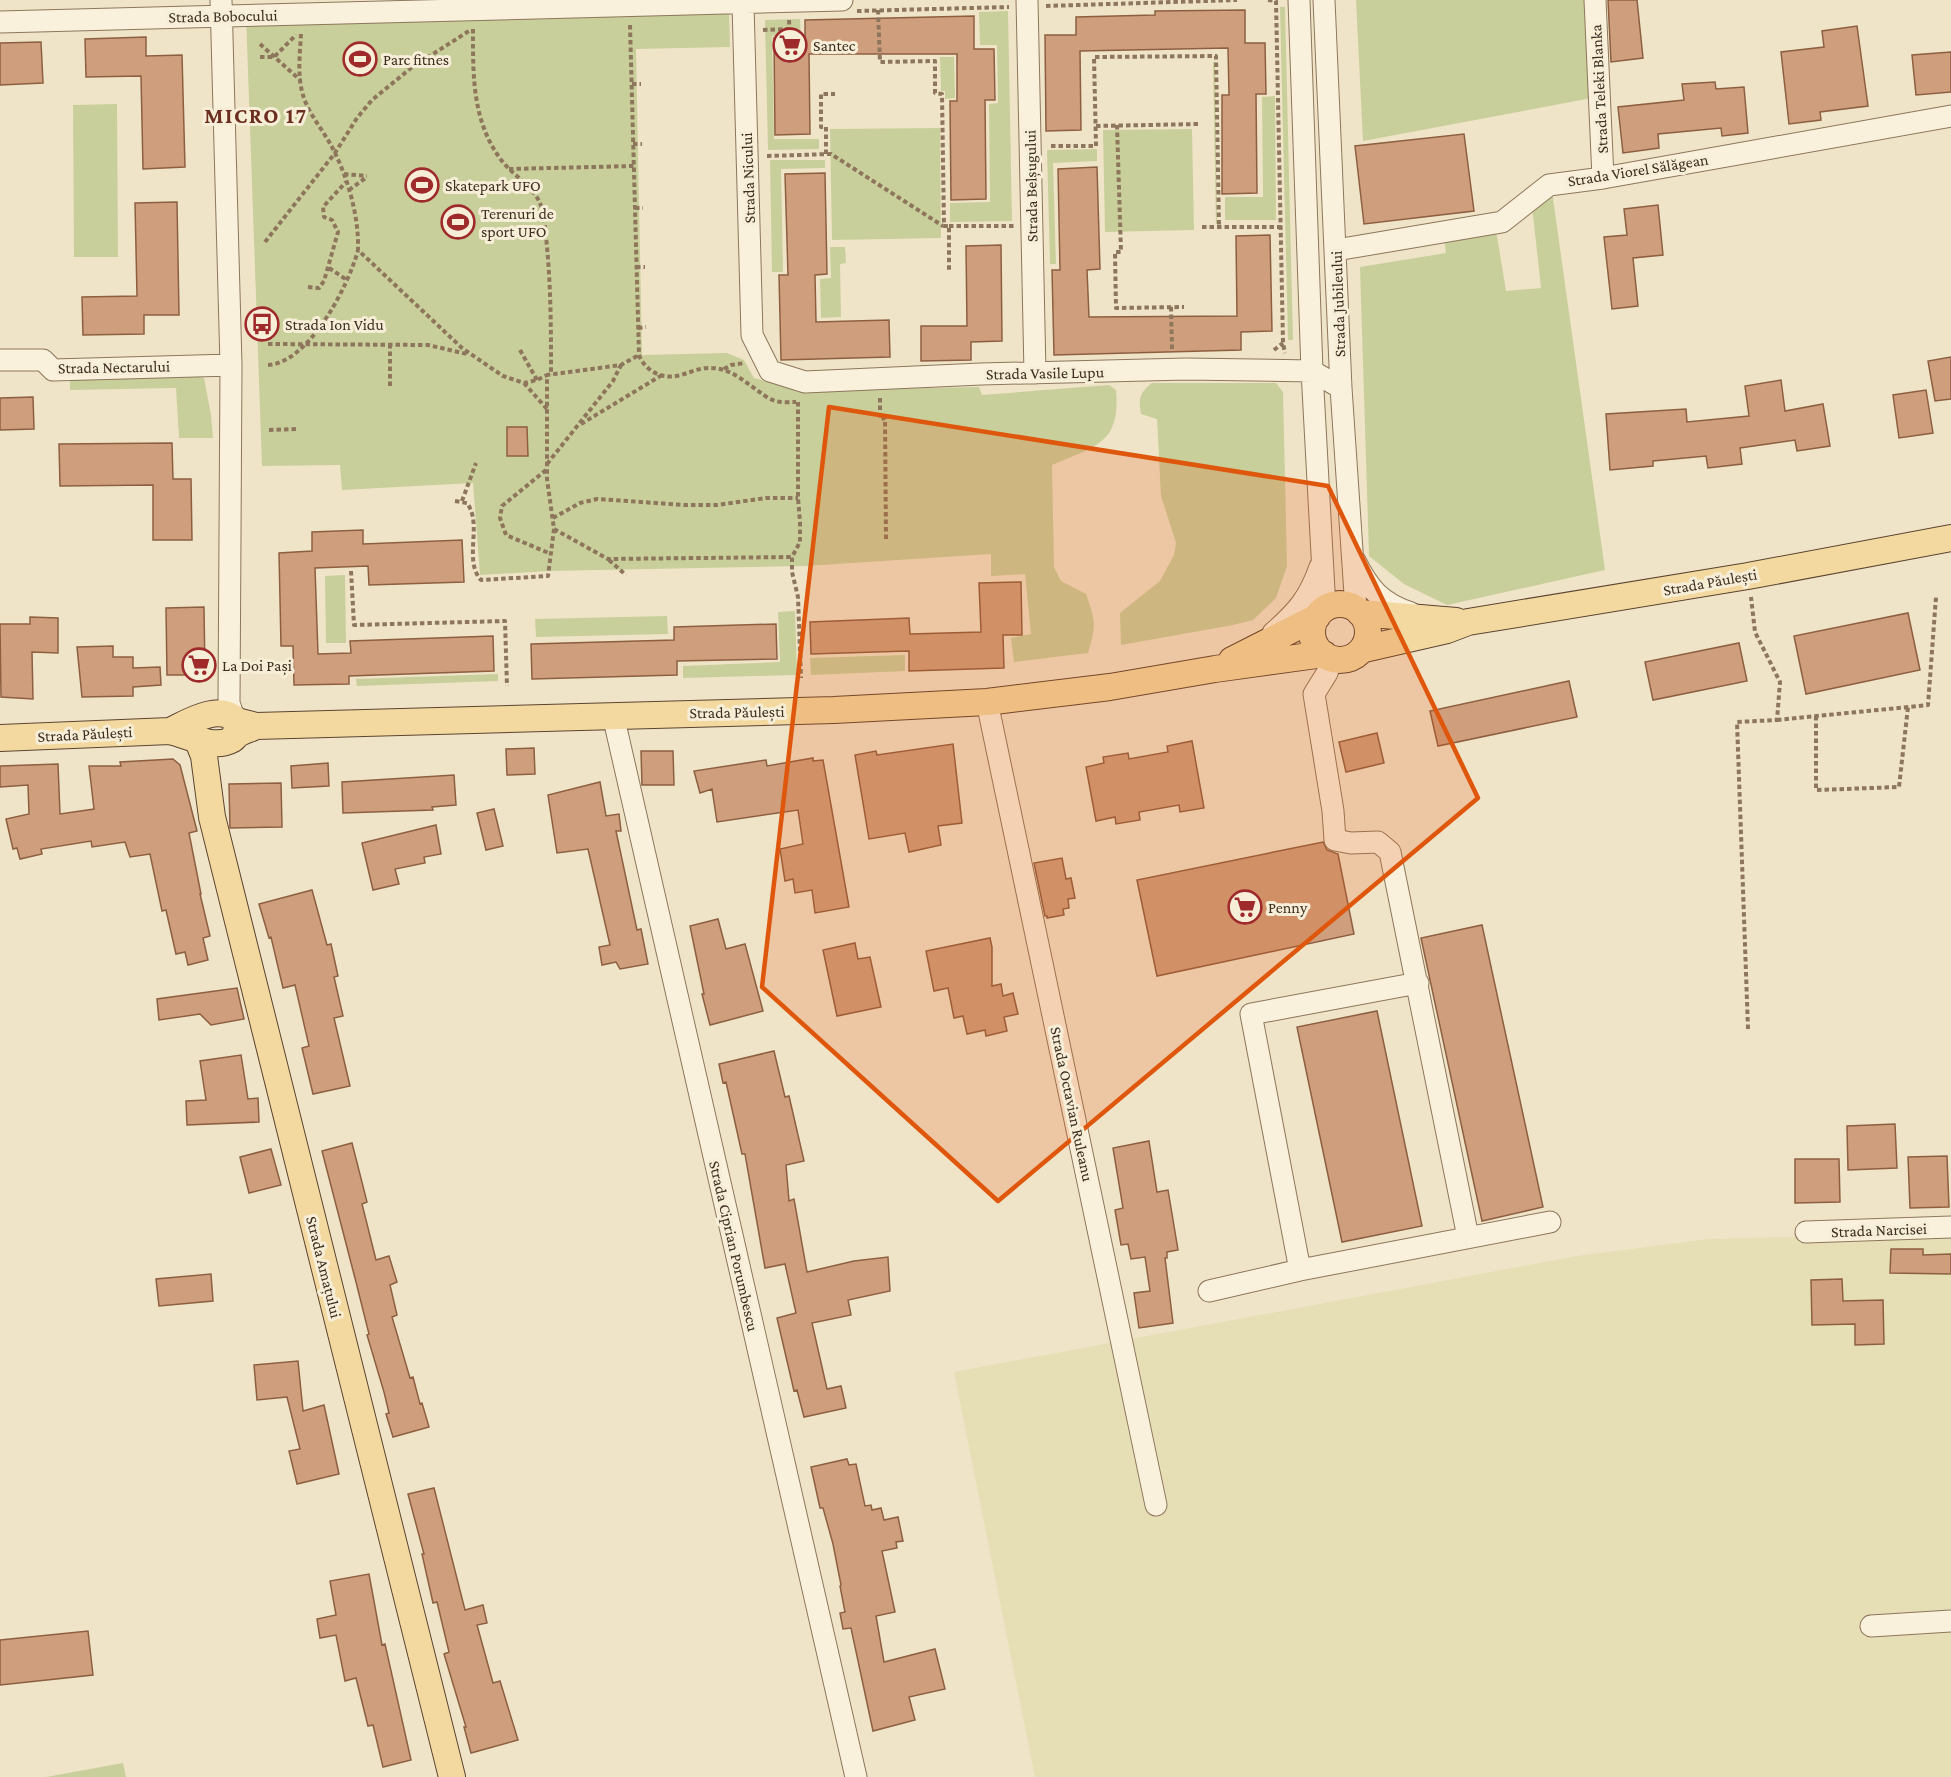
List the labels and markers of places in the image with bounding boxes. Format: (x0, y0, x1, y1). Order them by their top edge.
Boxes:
supermarket icon: Santec (772, 27, 808, 63)
place label: Santec (813, 37, 856, 54)
sports icon: Parc fitnes (342, 41, 378, 77)
place label: Parc fitnes (383, 51, 449, 68)
sports icon: Skatepark UFO (404, 167, 440, 203)
place label: Skatepark UFO (445, 177, 541, 195)
sports icon: Terenuri de sport UFO (440, 204, 476, 240)
place label: Terenuri de sport UFO (481, 205, 554, 241)
bus stop icon: Strada Ion Vidu (244, 306, 280, 342)
place label: Strada Ion Vidu (285, 316, 384, 333)
supermarket icon: La Doi Pași (181, 647, 217, 683)
place label: La Doi Pași (222, 657, 292, 676)
supermarket icon: Penny (1227, 889, 1263, 925)
place label: Penny (1268, 899, 1308, 917)

